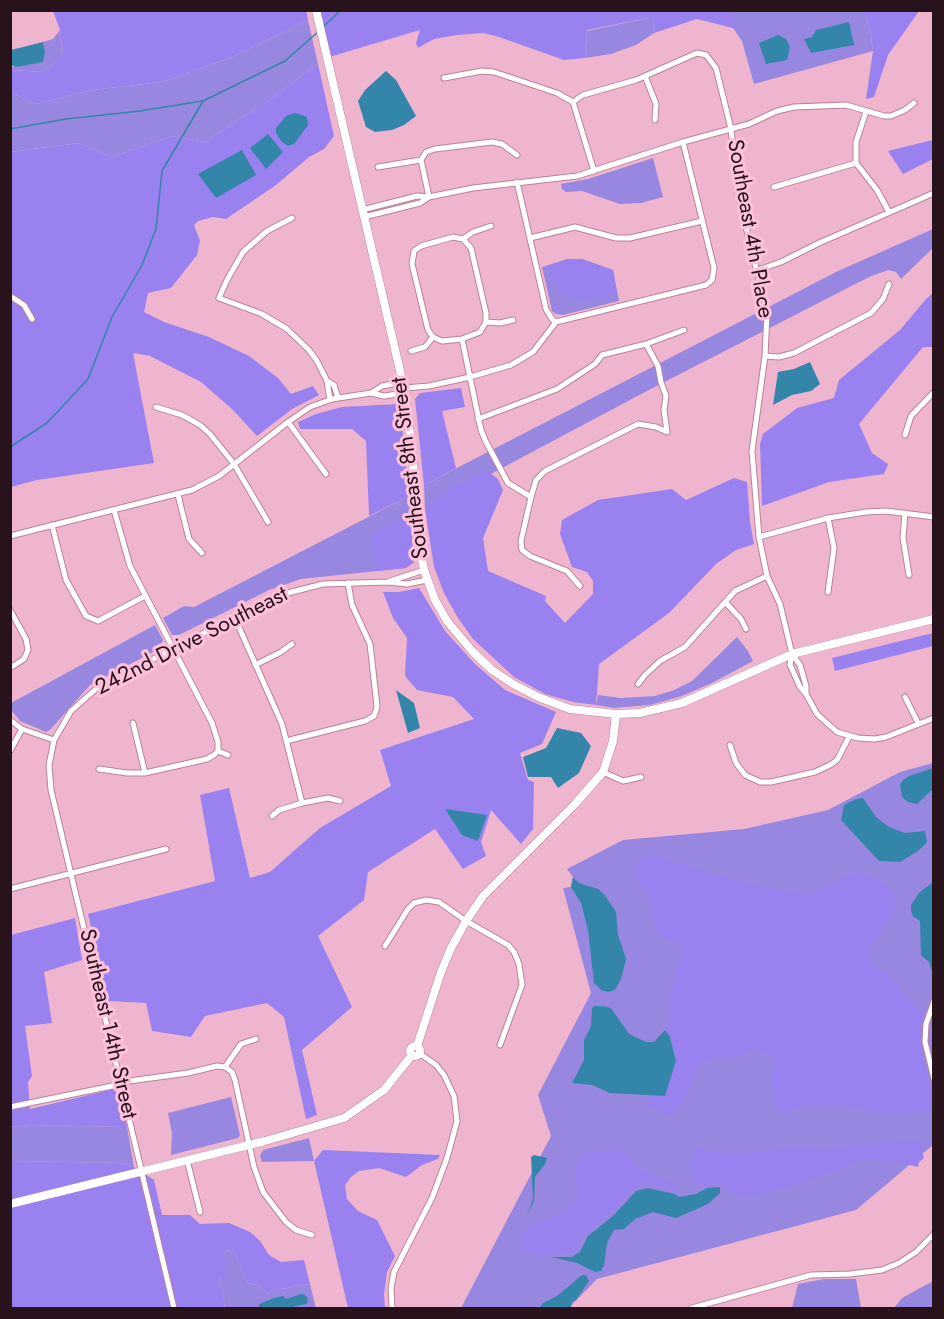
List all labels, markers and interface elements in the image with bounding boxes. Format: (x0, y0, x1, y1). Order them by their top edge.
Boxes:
street label: Southeast 4th Place (720, 138, 778, 320)
street label: Southeast 8th Street (387, 376, 435, 560)
street label: 242nd Drive Southeast (91, 582, 293, 702)
street label: Southeast 14th Street (72, 927, 142, 1121)

